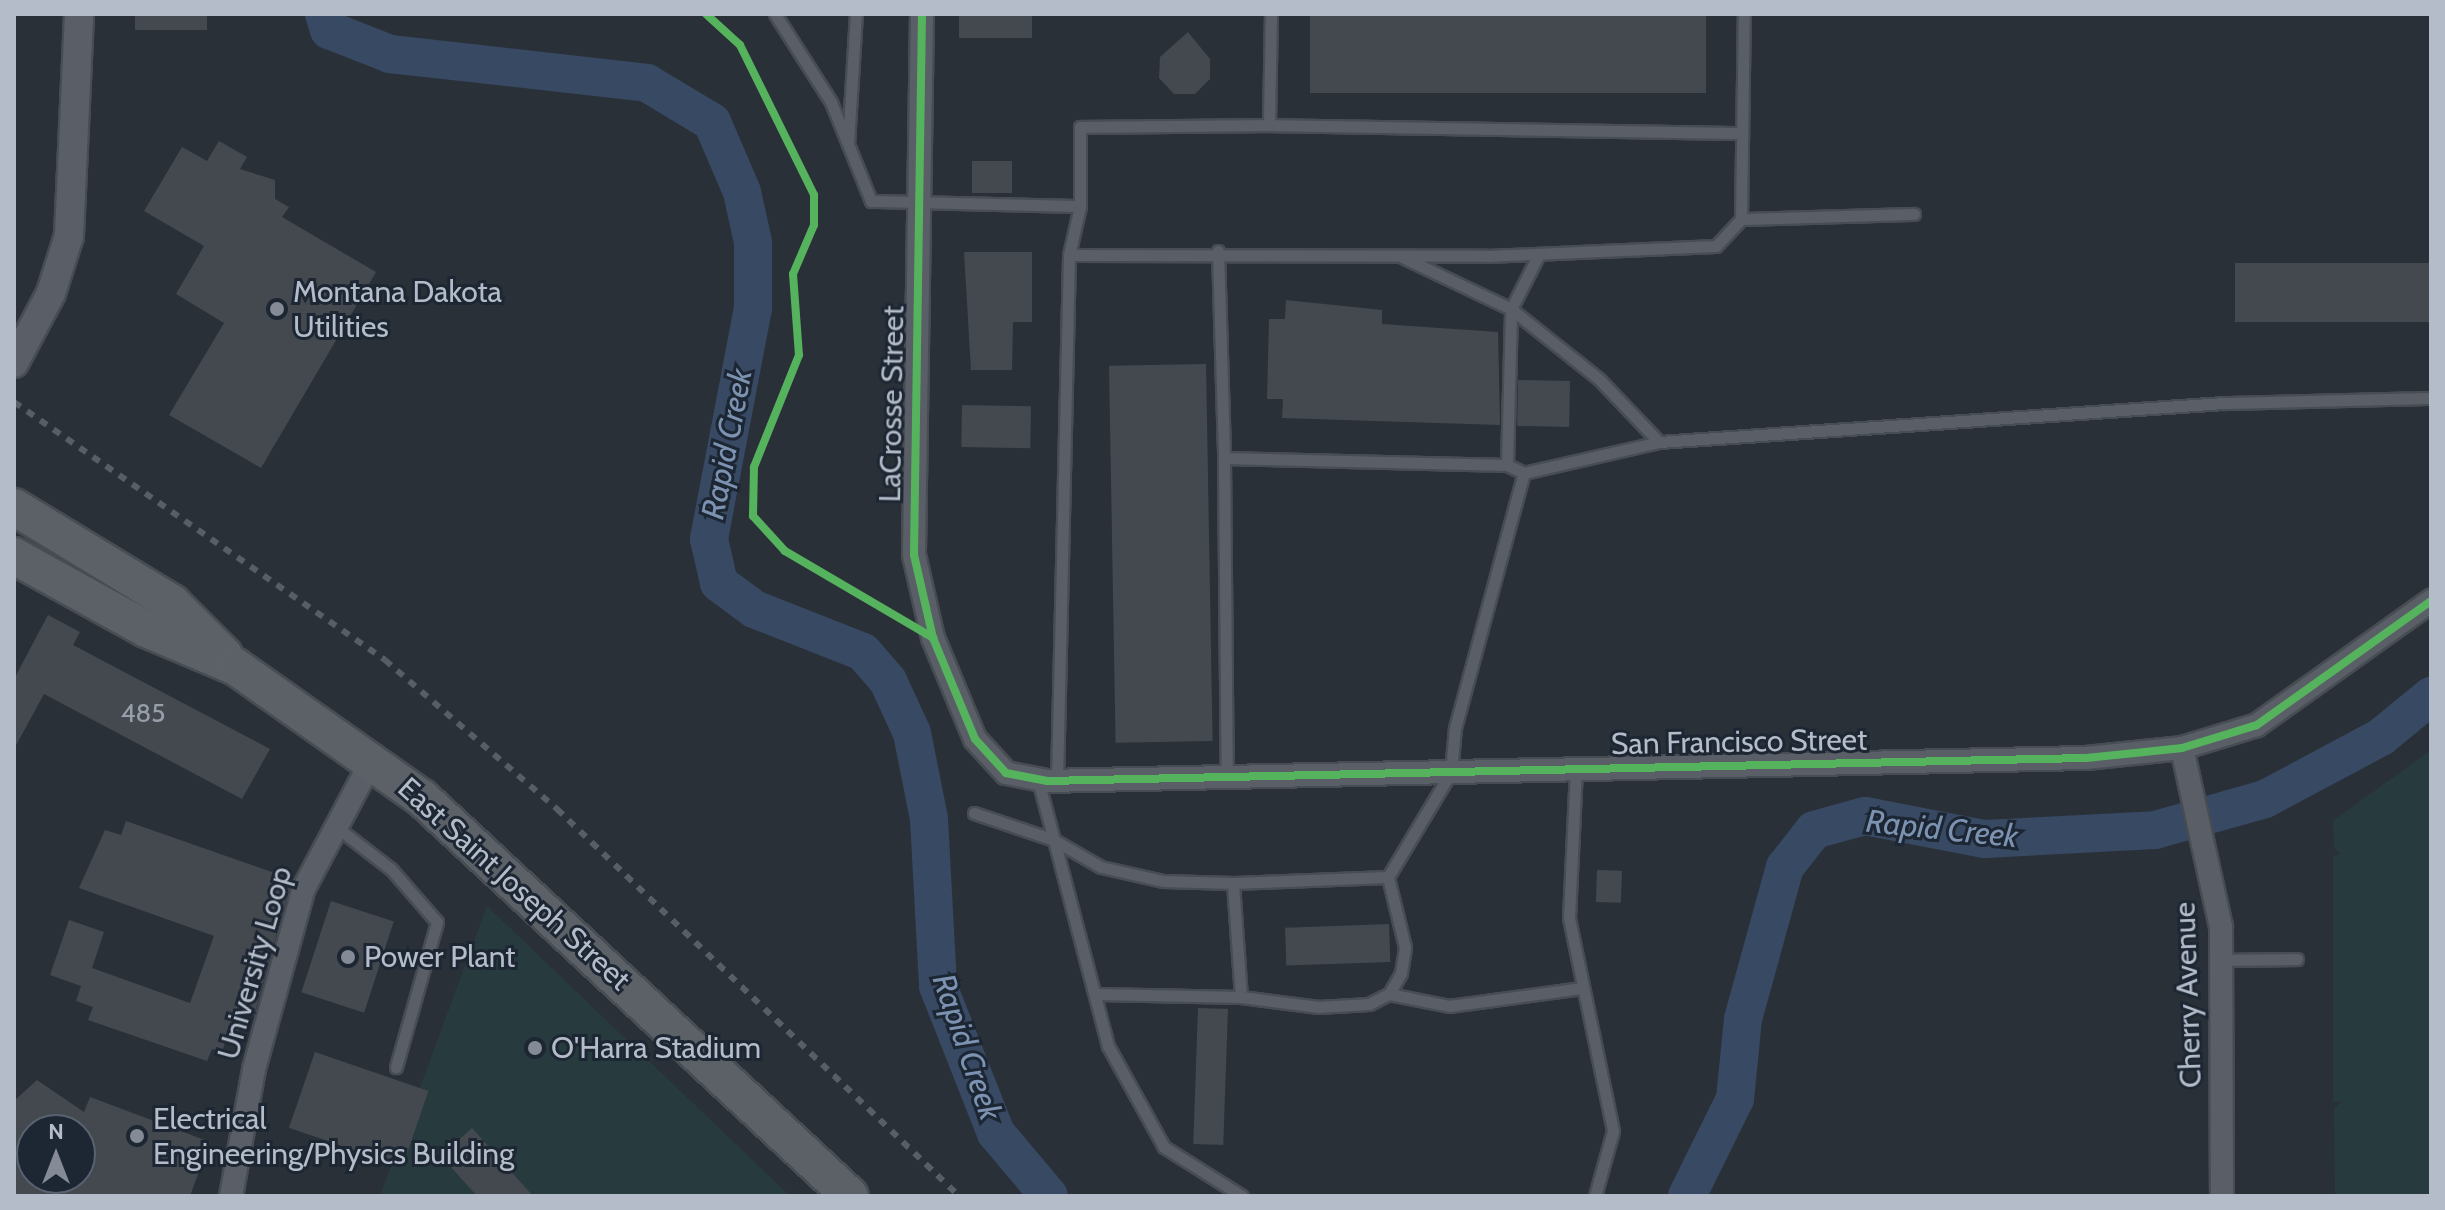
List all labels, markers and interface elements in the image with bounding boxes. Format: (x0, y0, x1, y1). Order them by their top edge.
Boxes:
place label: Montana Dakota Utilities (293, 274, 502, 344)
marker: Montana Dakota Utilities (268, 300, 286, 318)
street label: LaCrosse Street (872, 305, 912, 503)
water label: Rapid Creek (694, 366, 760, 522)
house number: 485 (121, 698, 165, 730)
street label: San Francisco Street (1611, 722, 1867, 762)
street label: East Saint Joseph Street (390, 770, 638, 998)
water label: Rapid Creek (1864, 802, 2020, 856)
street label: University Loop (210, 862, 300, 1064)
street label: Cherry Avenue (2167, 901, 2209, 1089)
place label: Power Plant (364, 939, 515, 975)
marker: Power Plant (339, 948, 357, 966)
water label: Rapid Creek (924, 969, 1010, 1125)
place label: O'Harra Stadium (551, 1030, 761, 1066)
marker: O'Harra Stadium (526, 1039, 544, 1057)
place label: Electrical Engineering/Physics Building (153, 1101, 514, 1172)
north arrow (16, 1114, 96, 1194)
text: N (48, 1118, 64, 1145)
marker: Electrical Engineering/Physics Building (128, 1127, 146, 1145)

